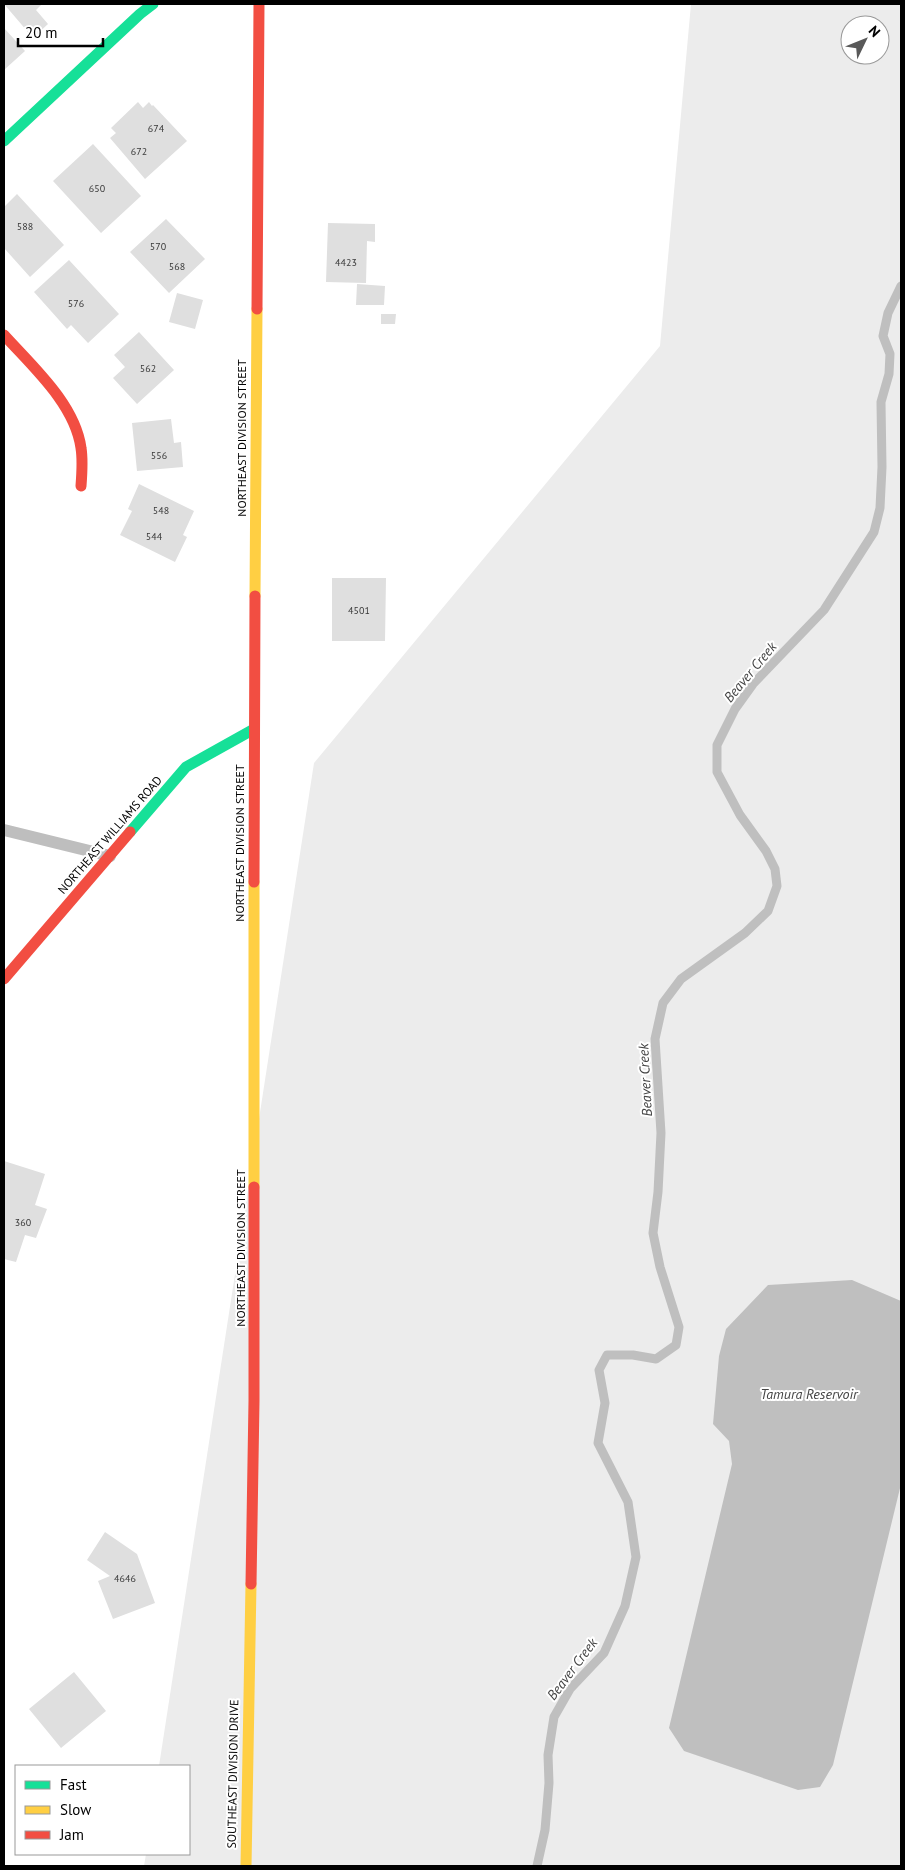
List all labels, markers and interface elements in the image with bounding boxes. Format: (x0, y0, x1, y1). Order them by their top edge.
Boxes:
scale bar (18, 15, 102, 47)
north arrow (840, 15, 890, 65)
text: N (865, 22, 884, 41)
text: 20 m (25, 23, 58, 42)
house number: 674 (148, 122, 165, 135)
house number: 672 (131, 145, 147, 158)
house number: 650 (89, 182, 106, 195)
house number: 588 (17, 220, 33, 233)
house number: 570 (150, 240, 167, 253)
house number: 4423 (335, 256, 357, 269)
house number: 568 (169, 260, 185, 273)
house number: 576 (68, 297, 84, 310)
street label: NORTHEAST DIVISION STREET (234, 359, 249, 517)
house number: 562 (140, 362, 156, 375)
house number: 556 (151, 449, 167, 462)
house number: 548 (153, 504, 169, 517)
house number: 544 (146, 530, 163, 543)
house number: 4501 (348, 604, 370, 617)
water label: Beaver Creek (720, 638, 781, 706)
street label: NORTHEAST DIVISION STREET (232, 764, 247, 922)
street label: NORTHEAST WILLIAMS ROAD (54, 773, 165, 897)
water label: Beaver Creek (634, 1042, 656, 1117)
street label: NORTHEAST DIVISION STREET (233, 1169, 248, 1327)
house number: 360 (15, 1216, 32, 1229)
water label: Tamura Reservoir (760, 1385, 859, 1403)
house number: 4646 (114, 1572, 136, 1585)
water label: Beaver Creek (543, 1634, 602, 1704)
street label: SOUTHEAST DIVISION DRIVE (224, 1699, 241, 1849)
legend (15, 1765, 190, 1855)
text: Fast (60, 1775, 87, 1794)
text: Slow (60, 1800, 91, 1819)
text: Jam (59, 1825, 84, 1844)

